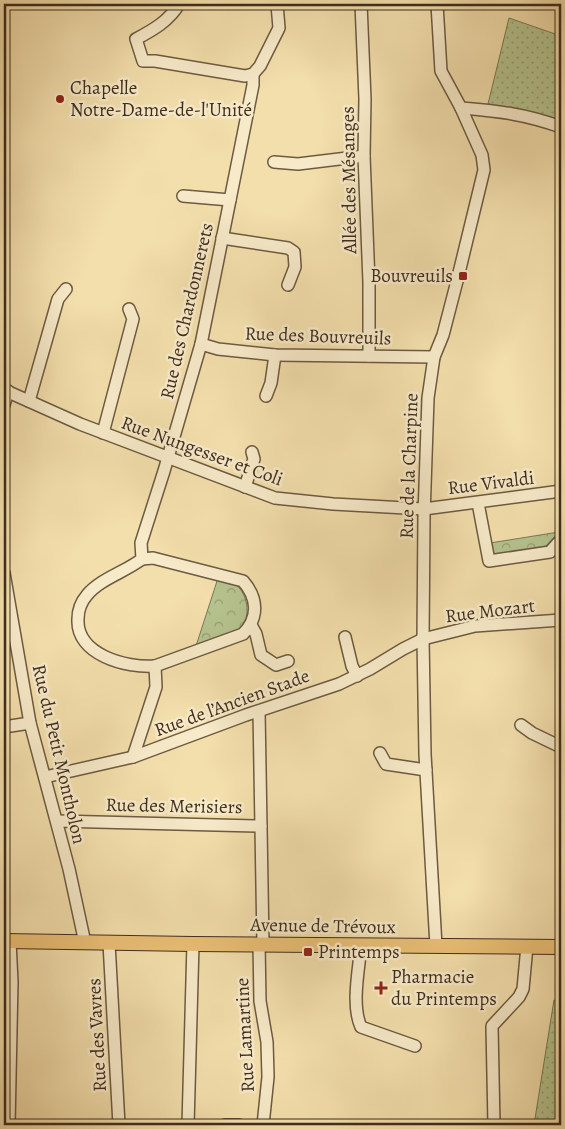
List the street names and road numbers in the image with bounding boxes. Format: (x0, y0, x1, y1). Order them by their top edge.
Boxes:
street label: Allée des Mésanges (335, 106, 363, 255)
street label: Rue des Chardonnerets (154, 220, 220, 402)
street label: Rue des Bouvreuils (244, 320, 392, 352)
street label: Rue de la Charpine (393, 393, 425, 539)
street label: Rue Nungesser et Coli (118, 410, 286, 492)
street label: Rue Vivaldi (446, 465, 536, 501)
street label: Rue Mozart (444, 593, 536, 629)
street label: Rue du Petit Montholon (26, 662, 92, 846)
street label: Rue de l’Ancien Stade (151, 663, 313, 743)
street label: Rue des Merisiers (105, 792, 243, 820)
street label: Avenue de Trévoux (249, 912, 396, 940)
street label: Rue des Vavres (81, 977, 113, 1093)
street label: Rue Lamartine (229, 977, 261, 1093)

